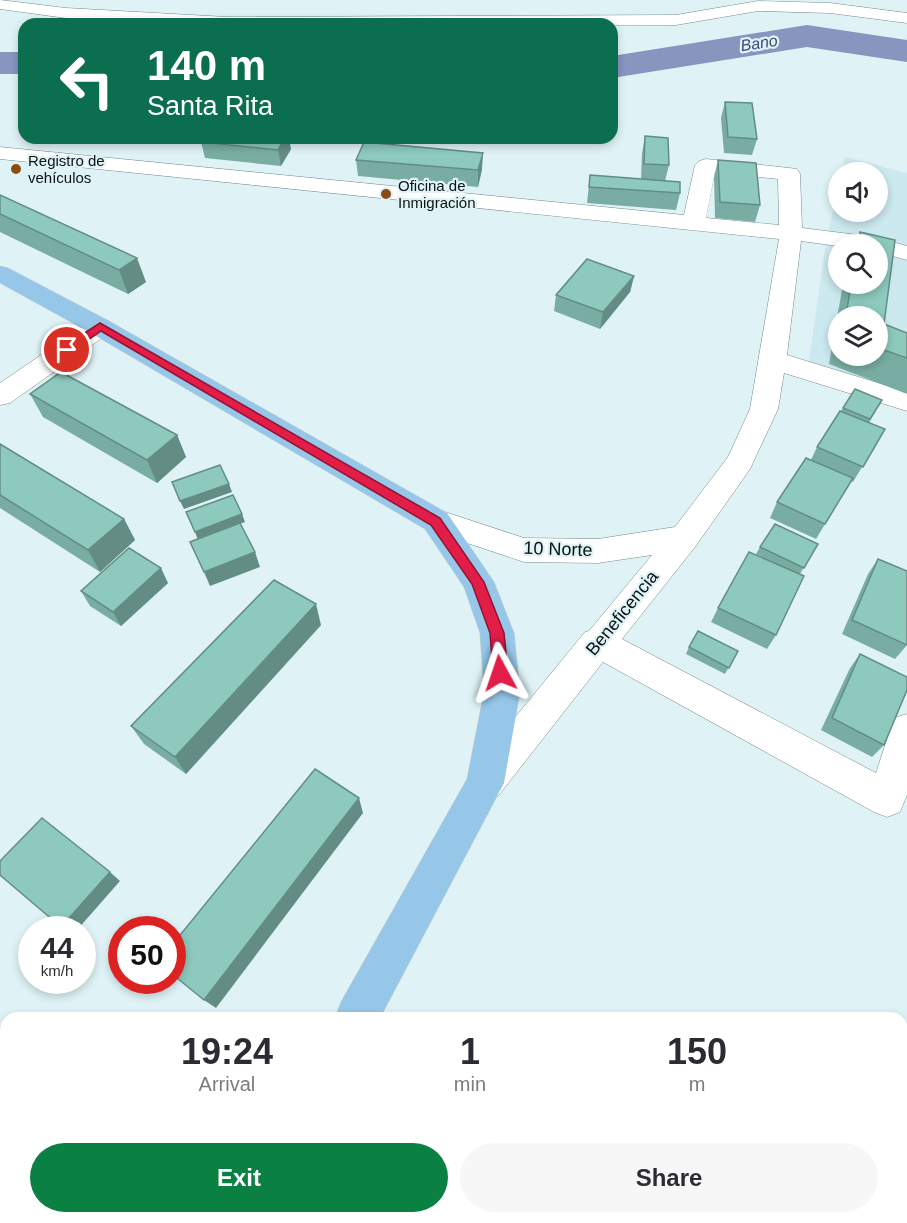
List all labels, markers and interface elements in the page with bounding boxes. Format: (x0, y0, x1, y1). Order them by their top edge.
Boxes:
water label: Bano (739, 32, 779, 54)
icon: left (48, 42, 126, 120)
text: 140 m (147, 42, 266, 89)
text: Santa Rita (147, 91, 273, 121)
place label: Registro de vehículos (28, 152, 105, 186)
marker: Registro de vehículos (9, 162, 23, 176)
map controls (828, 162, 888, 366)
button: sound (828, 162, 888, 222)
place label: Oficina de Inmigración (398, 177, 476, 211)
marker: Oficina de Inmigración (379, 187, 393, 201)
button: search (828, 234, 888, 294)
button: layers (828, 306, 888, 366)
pin (41, 324, 92, 375)
icon: arrive (50, 333, 83, 366)
street label: 10 Norte (523, 538, 593, 560)
street label: Beneficencia (582, 566, 663, 659)
position arrow (468, 641, 532, 705)
speed limit sign: 50 (108, 916, 186, 994)
text: 44 (40, 931, 74, 964)
text: km/h (41, 962, 73, 979)
text: 19:24 (181, 1031, 273, 1072)
text: 1 (460, 1031, 480, 1072)
text: 150 (667, 1031, 727, 1072)
text: Arrival (199, 1073, 255, 1095)
text: min (454, 1073, 486, 1095)
text: m (689, 1073, 705, 1095)
button: Exit (30, 1143, 448, 1212)
button: Share (460, 1143, 878, 1212)

